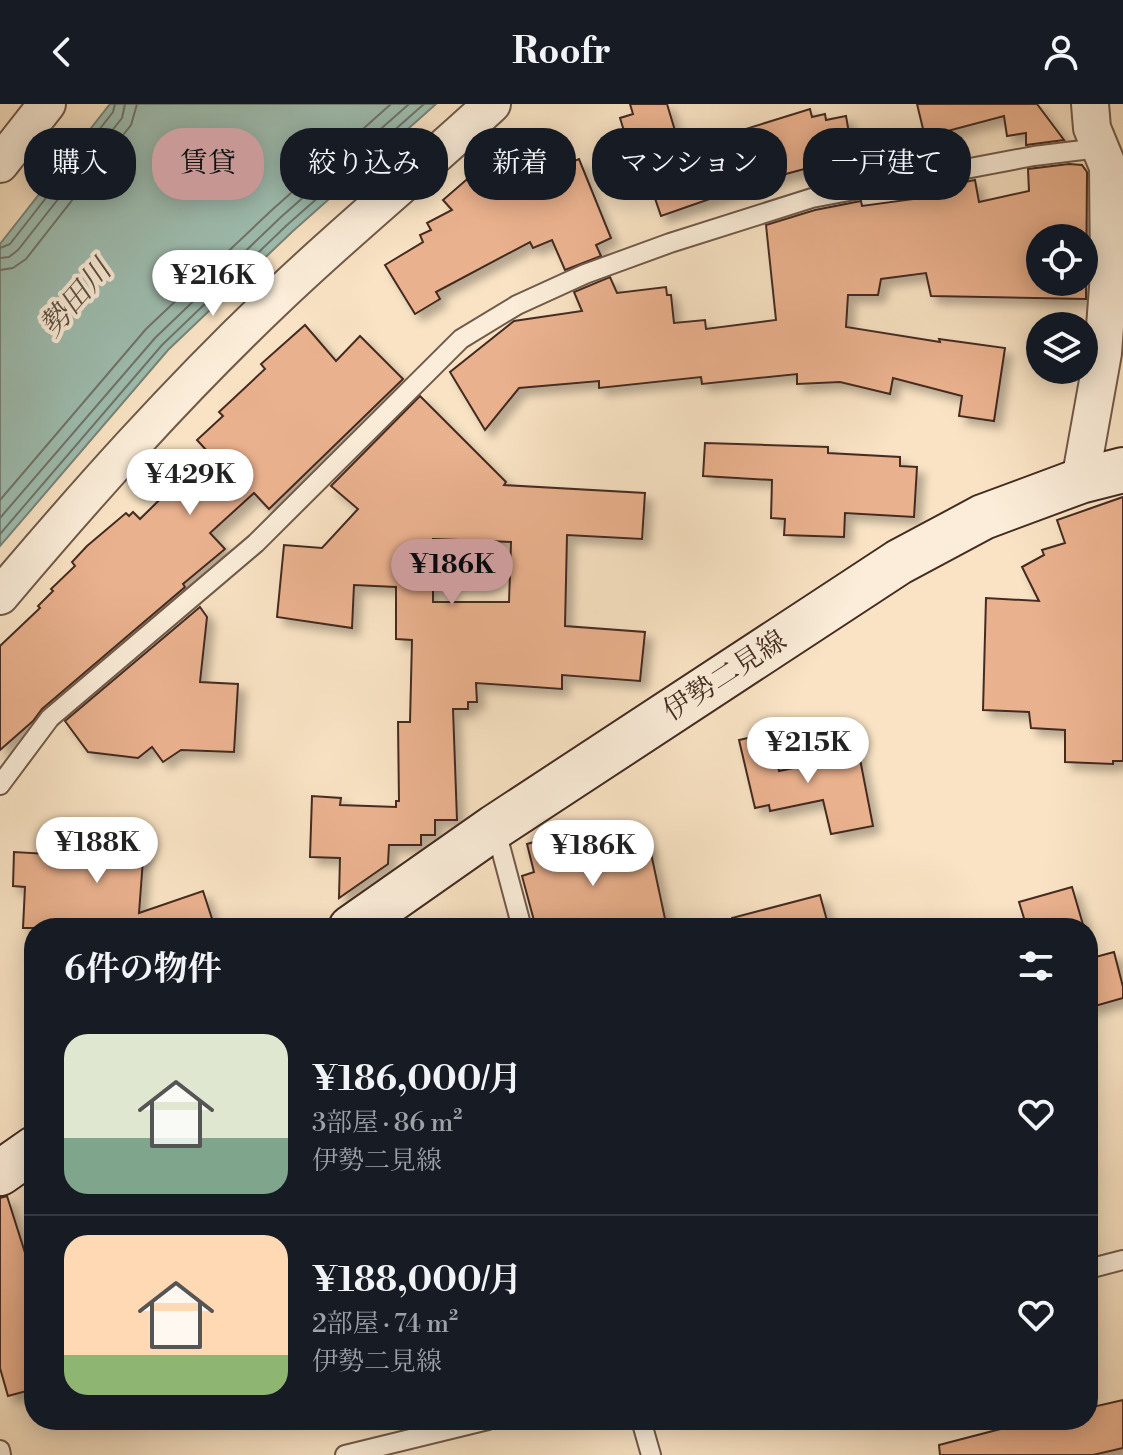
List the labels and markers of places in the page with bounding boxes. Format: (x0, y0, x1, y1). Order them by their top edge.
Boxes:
pin: ¥216K (157, 250, 269, 318)
pin: ¥429K (134, 449, 246, 517)
pin: ¥186K (396, 539, 508, 607)
pin: ¥215K (752, 717, 864, 785)
pin: ¥188K (41, 817, 153, 885)
pin: ¥186K (537, 820, 649, 888)

